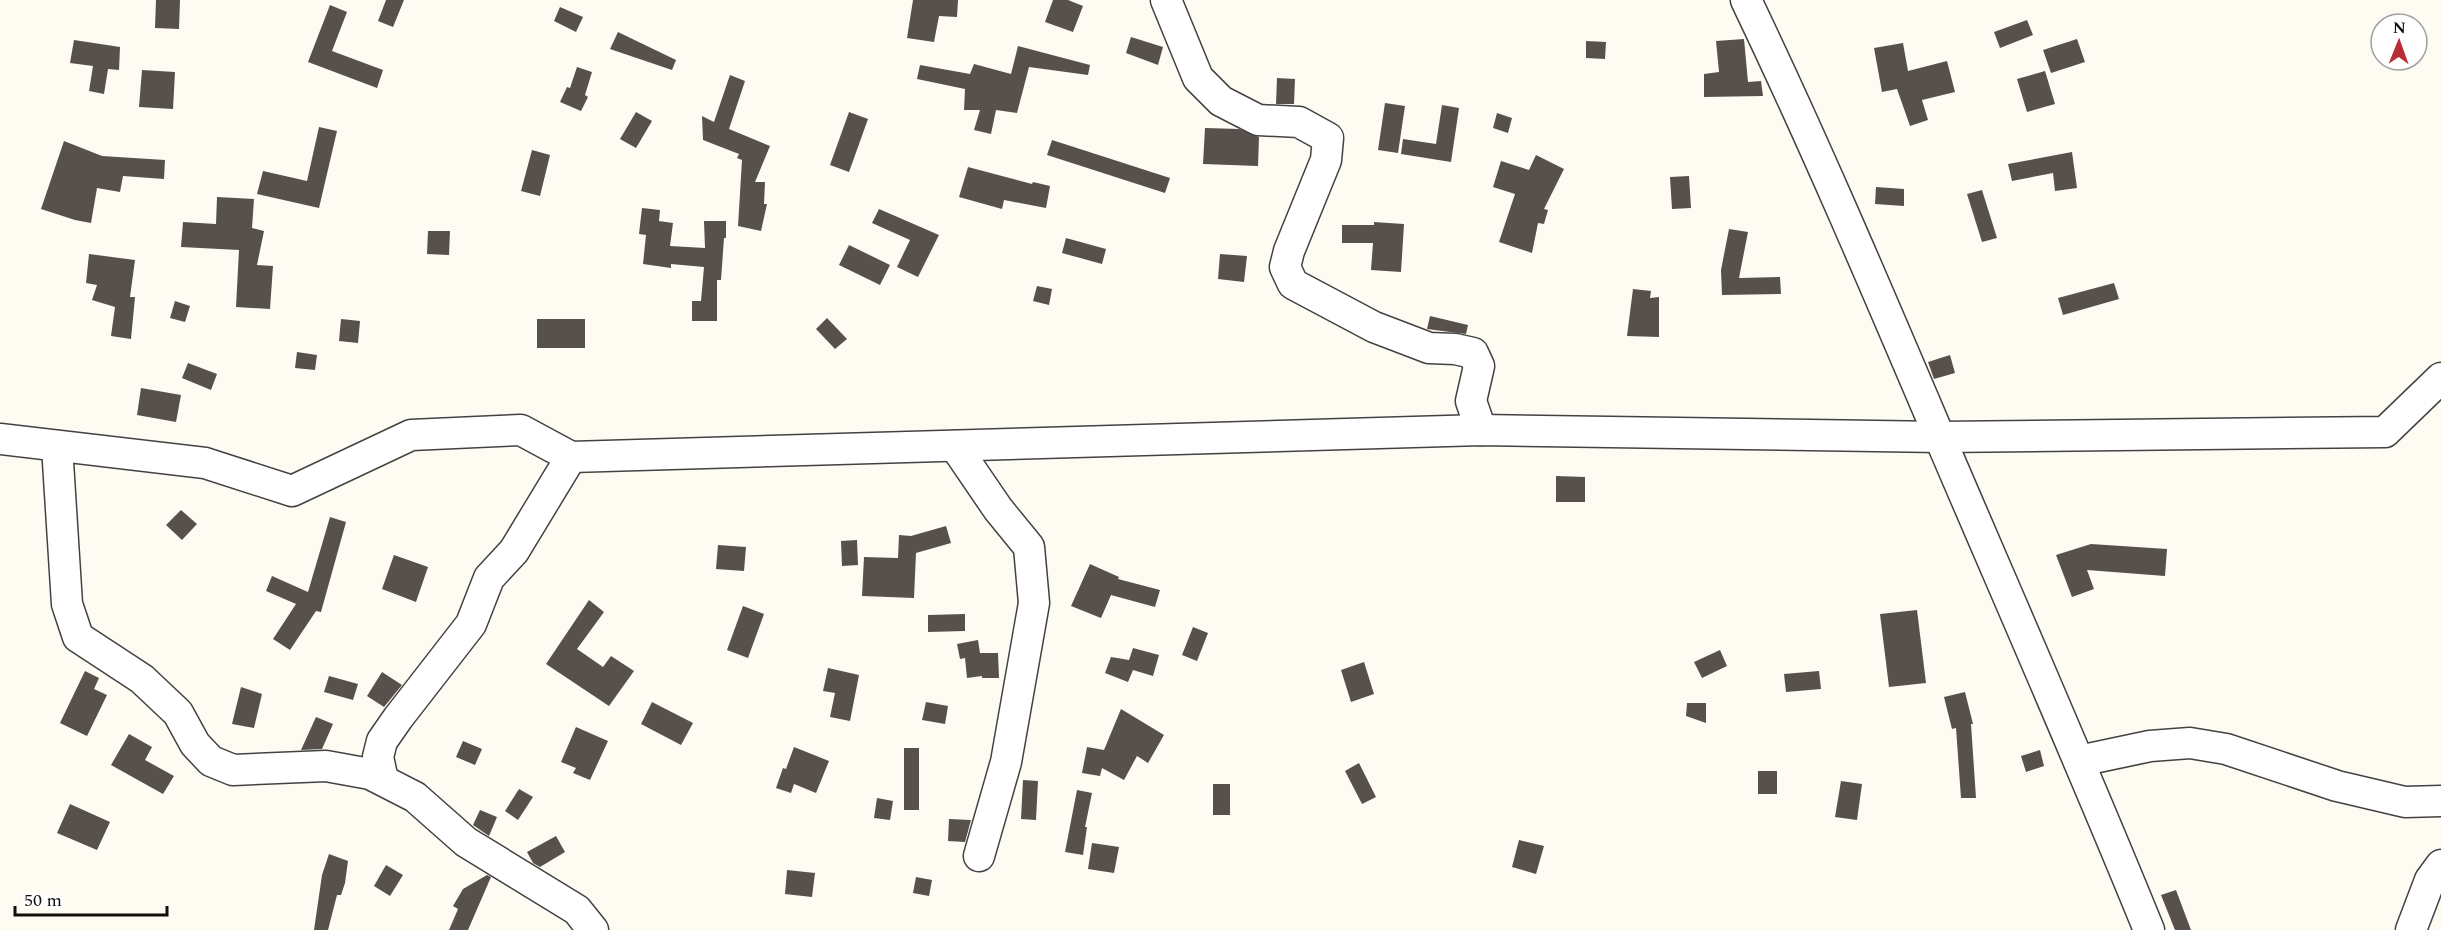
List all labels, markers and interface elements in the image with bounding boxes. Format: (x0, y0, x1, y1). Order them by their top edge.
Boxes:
north arrow (2369, 12, 2429, 72)
text: N (2393, 16, 2406, 40)
scale bar (15, 879, 166, 917)
text: 50 m (24, 887, 62, 914)

